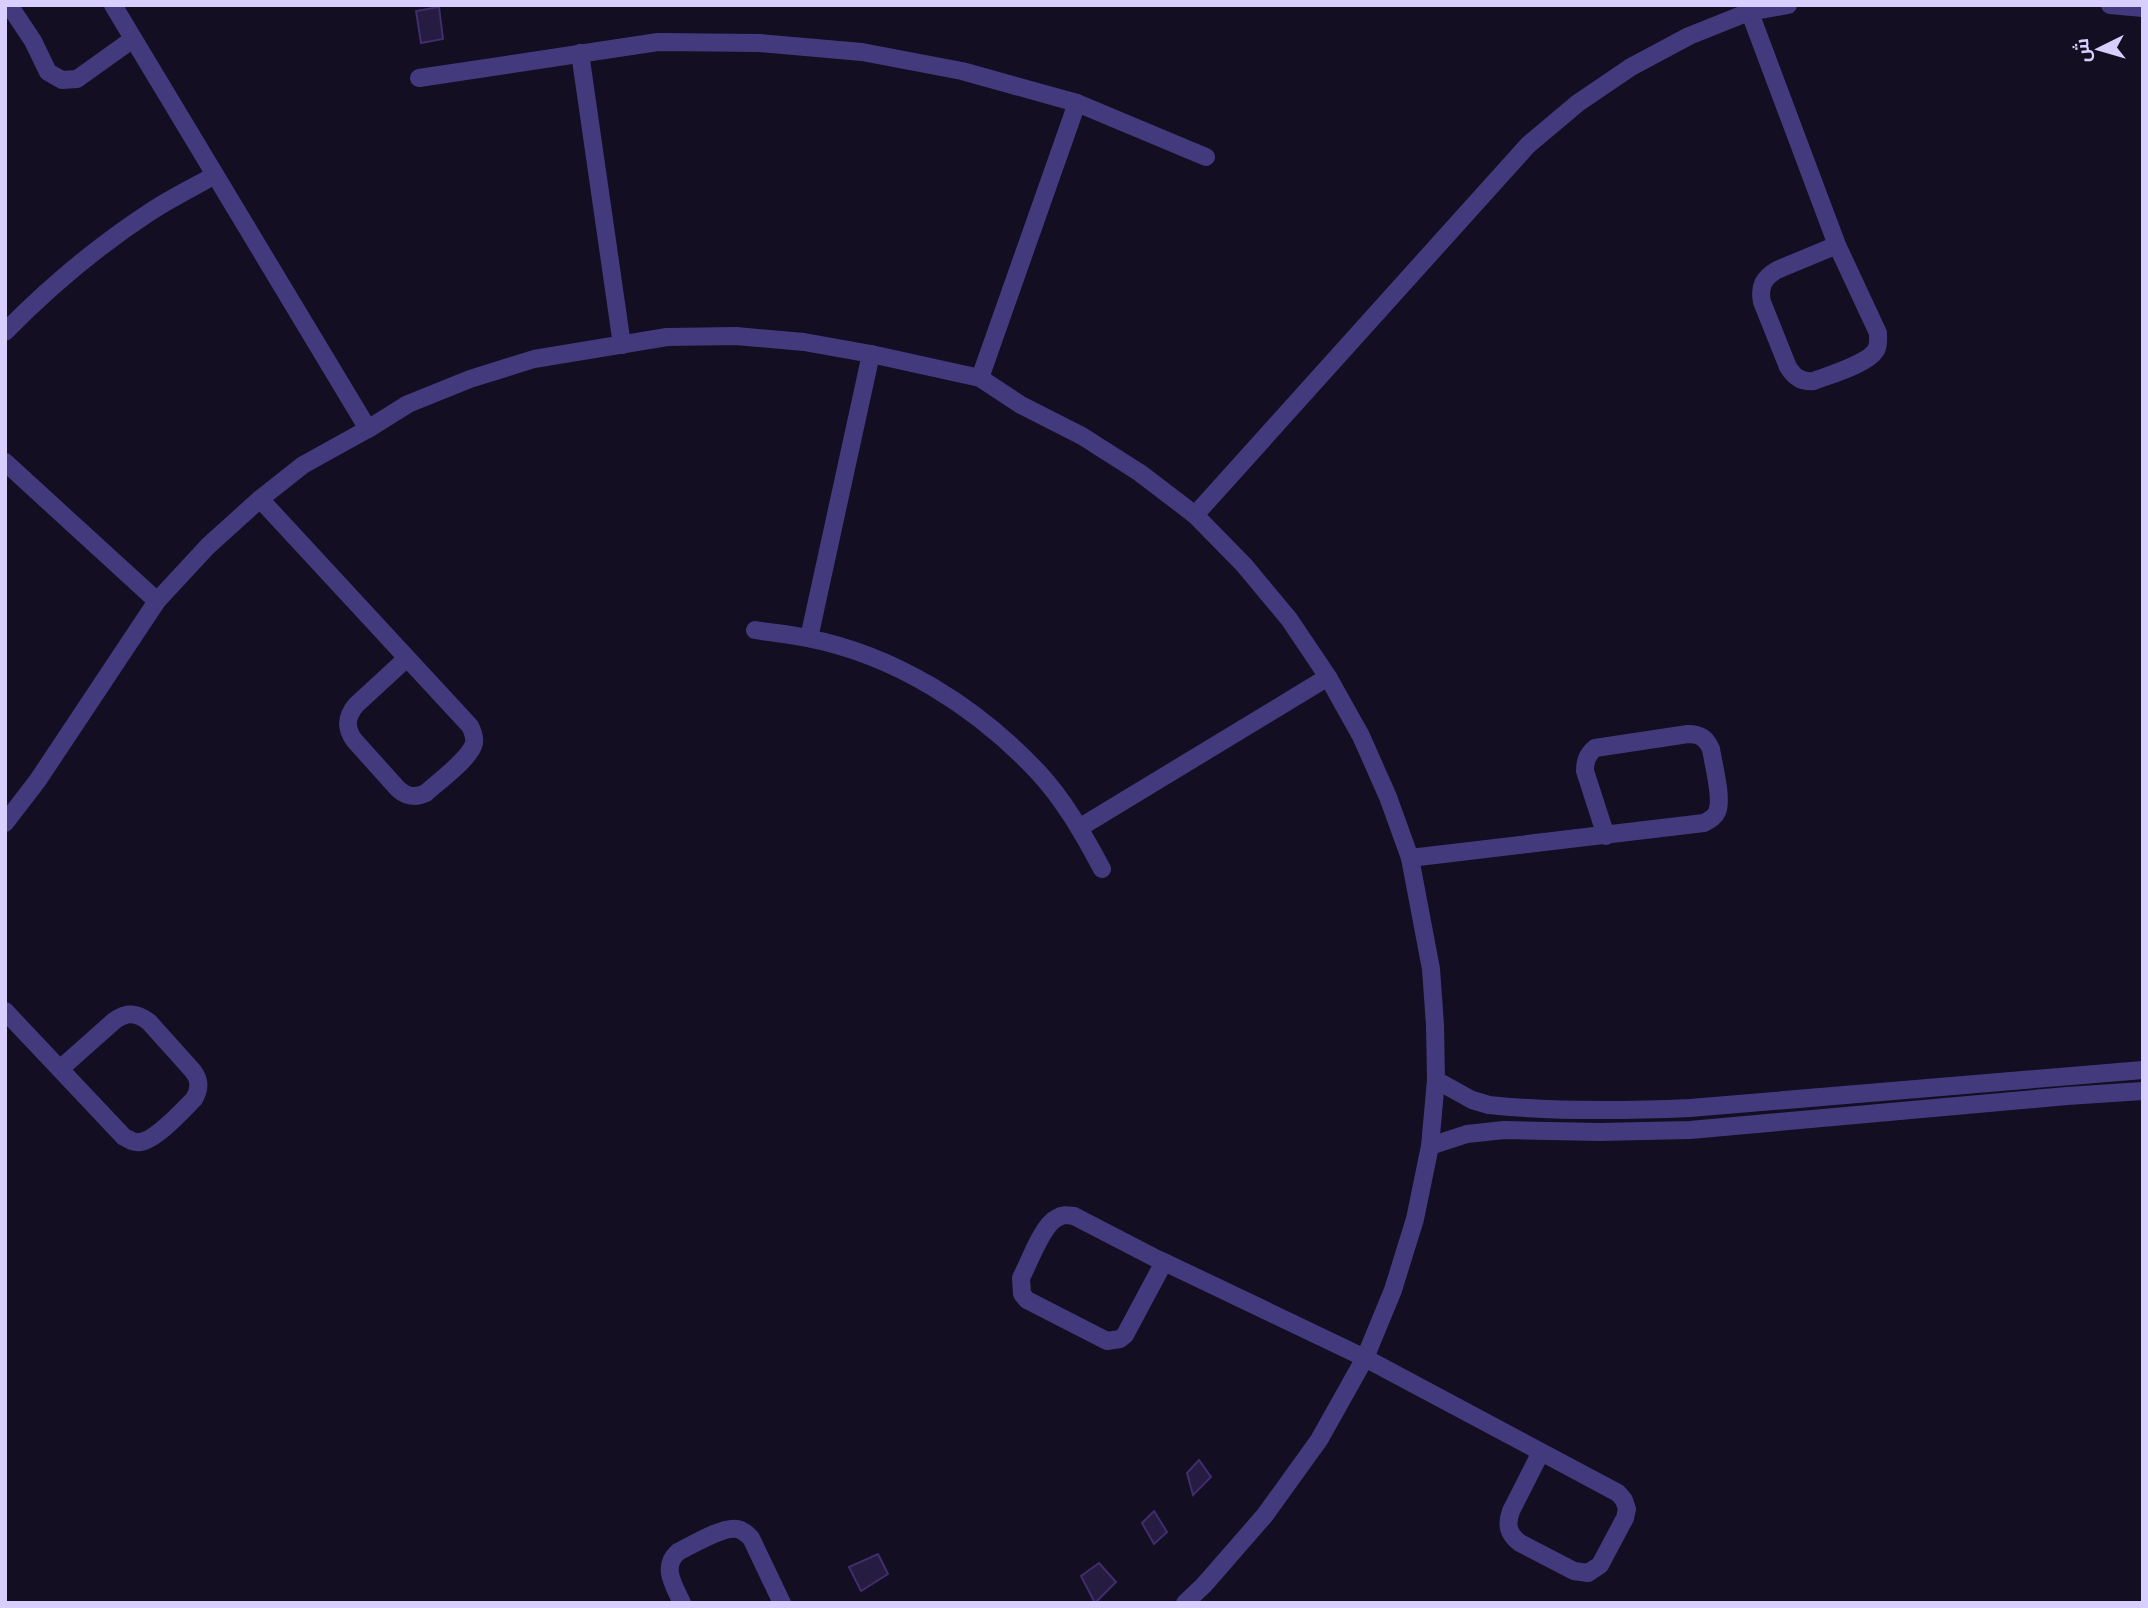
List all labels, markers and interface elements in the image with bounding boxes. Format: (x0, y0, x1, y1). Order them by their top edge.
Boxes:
north arrow (2064, 14, 2134, 84)
text: ش (2069, 37, 2095, 64)

